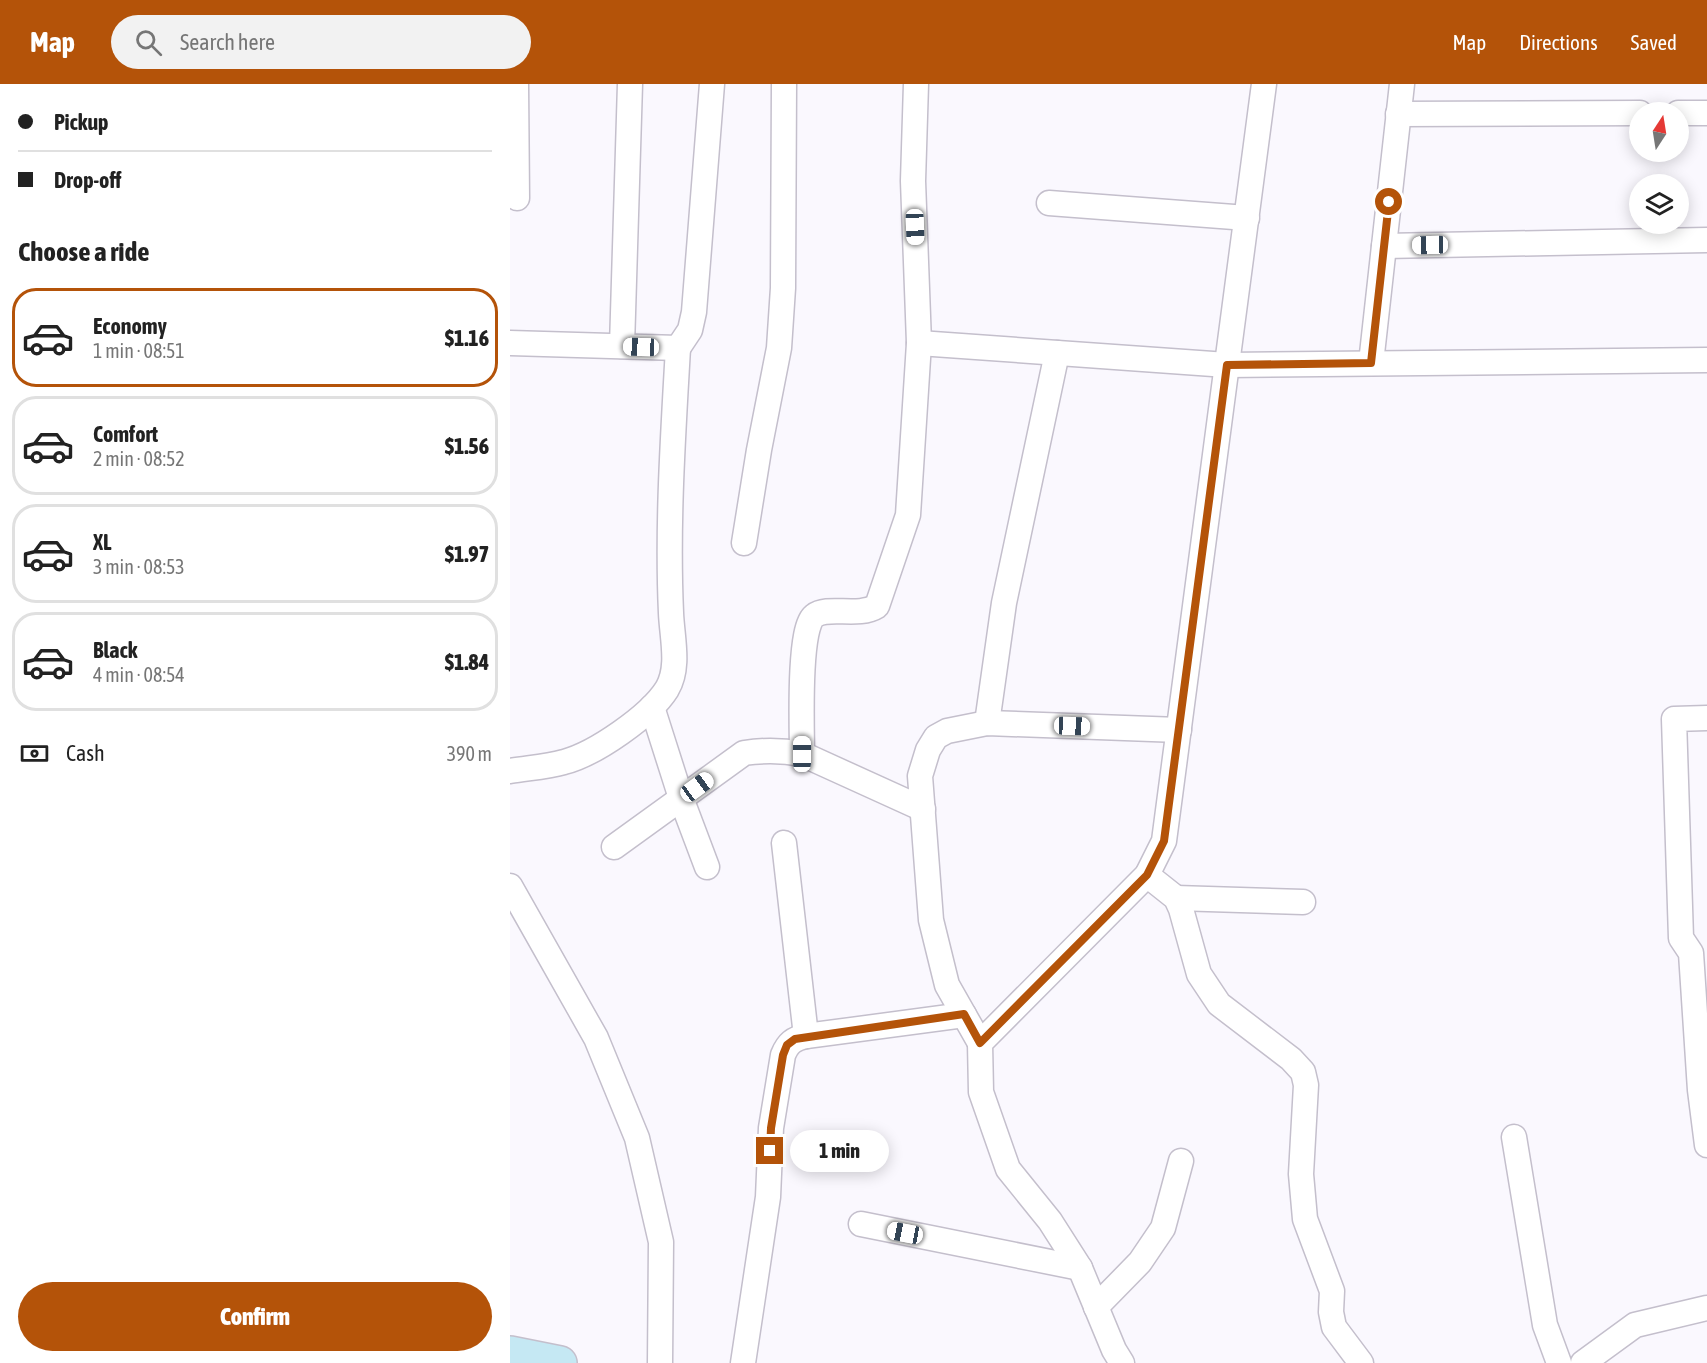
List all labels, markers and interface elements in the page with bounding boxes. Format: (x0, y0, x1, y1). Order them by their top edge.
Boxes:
search box (111, 15, 531, 69)
text: Map (30, 26, 75, 58)
icon: search (132, 26, 165, 59)
text: Search here (180, 29, 275, 55)
text: Map (1452, 30, 1486, 54)
text: Directions (1519, 30, 1598, 54)
text: Saved (1631, 30, 1677, 54)
north arrow (1629, 102, 1689, 162)
map controls (1629, 102, 1689, 234)
text: Pickup (54, 109, 109, 135)
text: Drop-off (54, 167, 121, 193)
button: layers (1629, 174, 1689, 234)
route start (1375, 188, 1402, 215)
car (905, 209, 925, 245)
text: Choose a ride (18, 236, 150, 267)
car (1412, 236, 1448, 254)
icon: car (21, 311, 75, 365)
text: Economy (93, 313, 167, 339)
text: $1.16 (445, 325, 489, 351)
car (623, 337, 659, 357)
text: 1 min · 08:51 (93, 339, 185, 362)
icon: car (21, 419, 75, 473)
text: Comfort (93, 421, 158, 447)
text: $1.56 (445, 433, 489, 459)
text: 2 min · 08:52 (93, 447, 185, 470)
icon: car (21, 527, 75, 581)
text: XL (93, 529, 111, 555)
text: $1.97 (445, 541, 489, 567)
text: 3 min · 08:53 (93, 555, 185, 578)
icon: car (21, 635, 75, 689)
text: Black (93, 637, 137, 663)
text: $1.84 (445, 649, 489, 675)
text: 4 min · 08:54 (93, 663, 185, 686)
car (1054, 716, 1090, 736)
car (793, 736, 811, 772)
icon: cash (18, 737, 51, 770)
text: Cash (66, 740, 105, 766)
text: 390 m (447, 742, 492, 765)
car (677, 769, 717, 805)
callout: 1 min (791, 1130, 890, 1172)
route end (756, 1137, 783, 1164)
text: 1 min (819, 1139, 860, 1162)
car (886, 1221, 924, 1245)
button: Confirm (18, 1282, 492, 1351)

